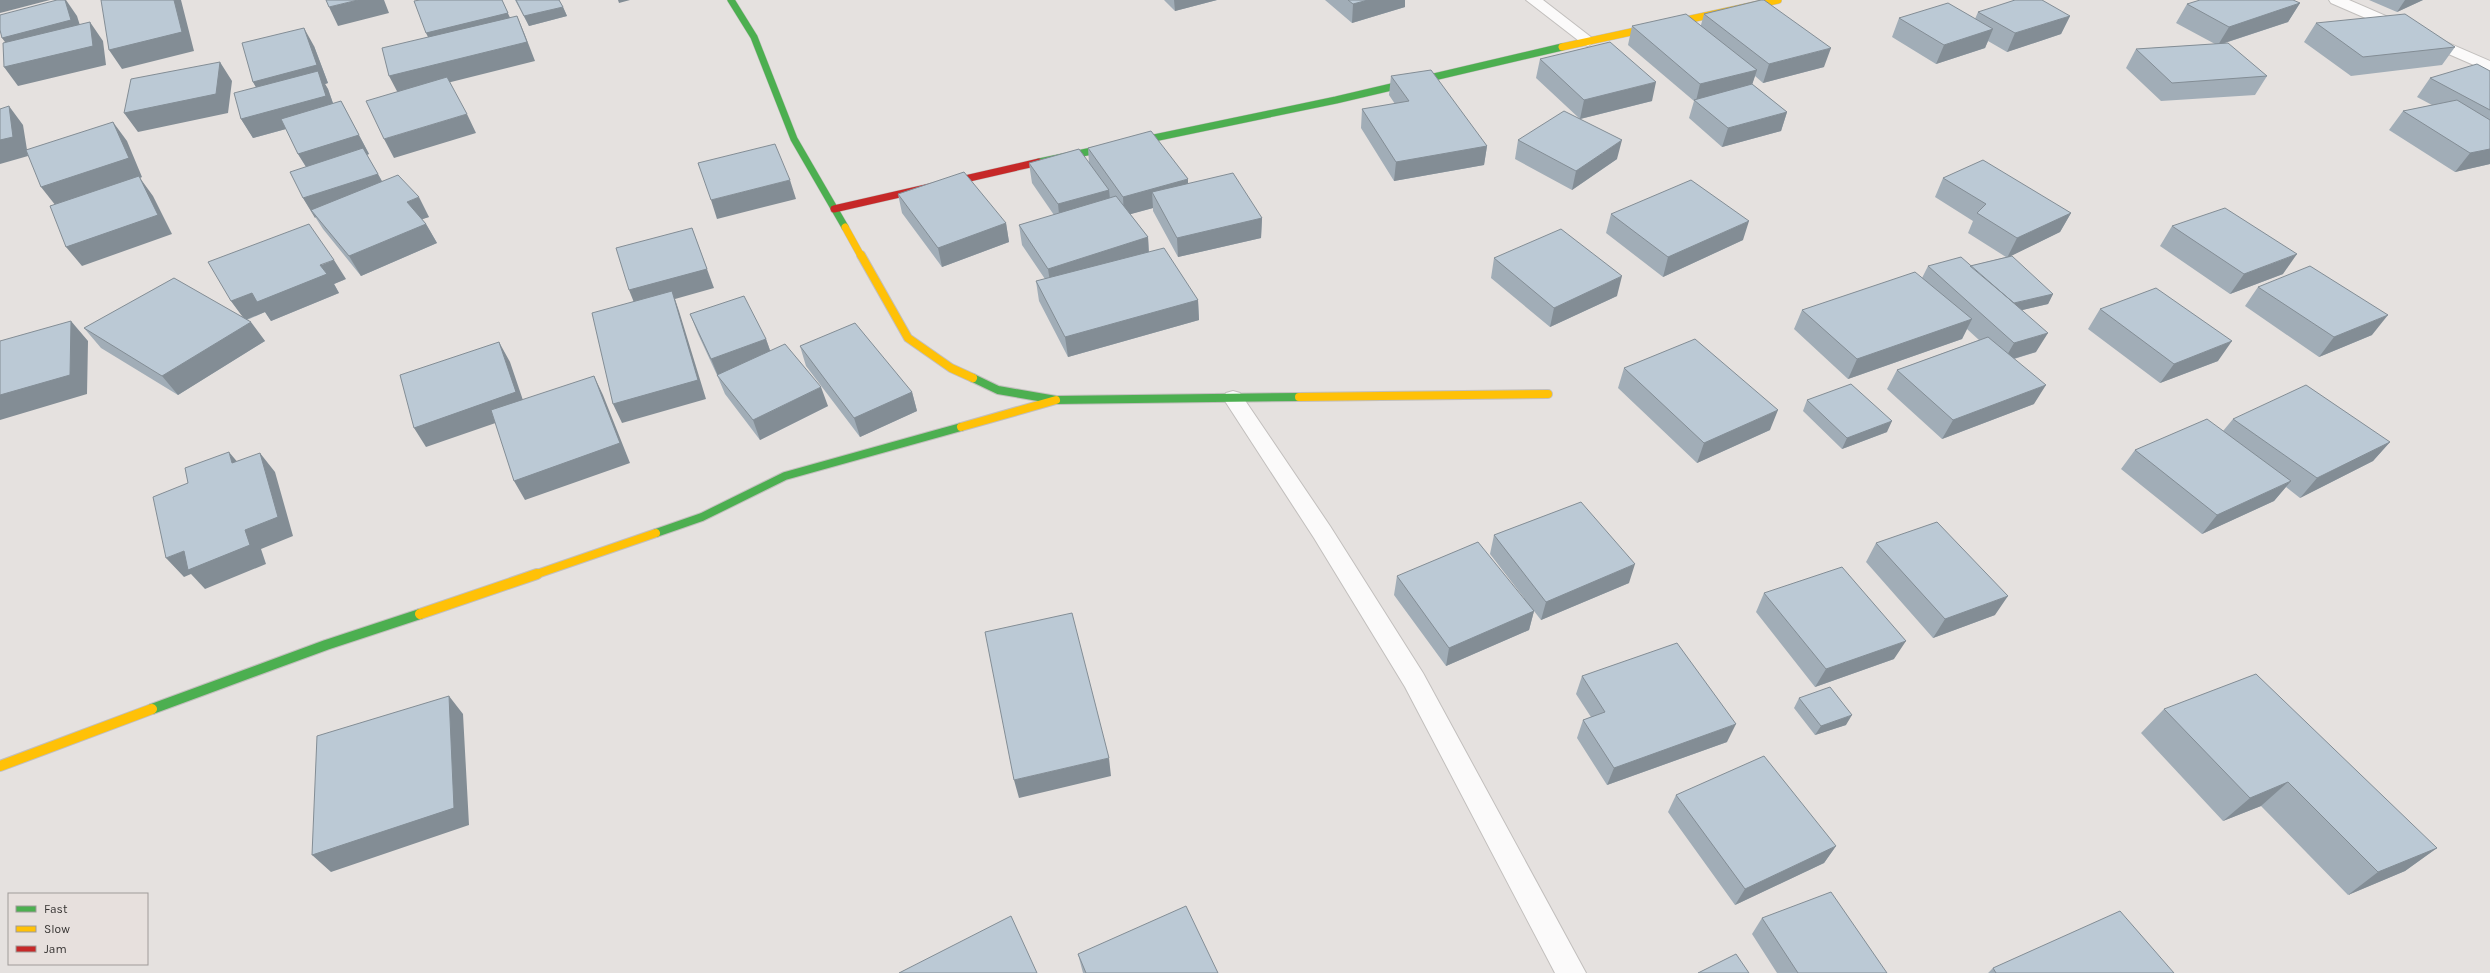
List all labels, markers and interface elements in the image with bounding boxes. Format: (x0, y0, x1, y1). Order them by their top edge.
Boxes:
legend (8, 893, 148, 965)
text: Fast (44, 902, 68, 916)
text: Slow (44, 922, 70, 936)
text: Jam (44, 942, 67, 956)

